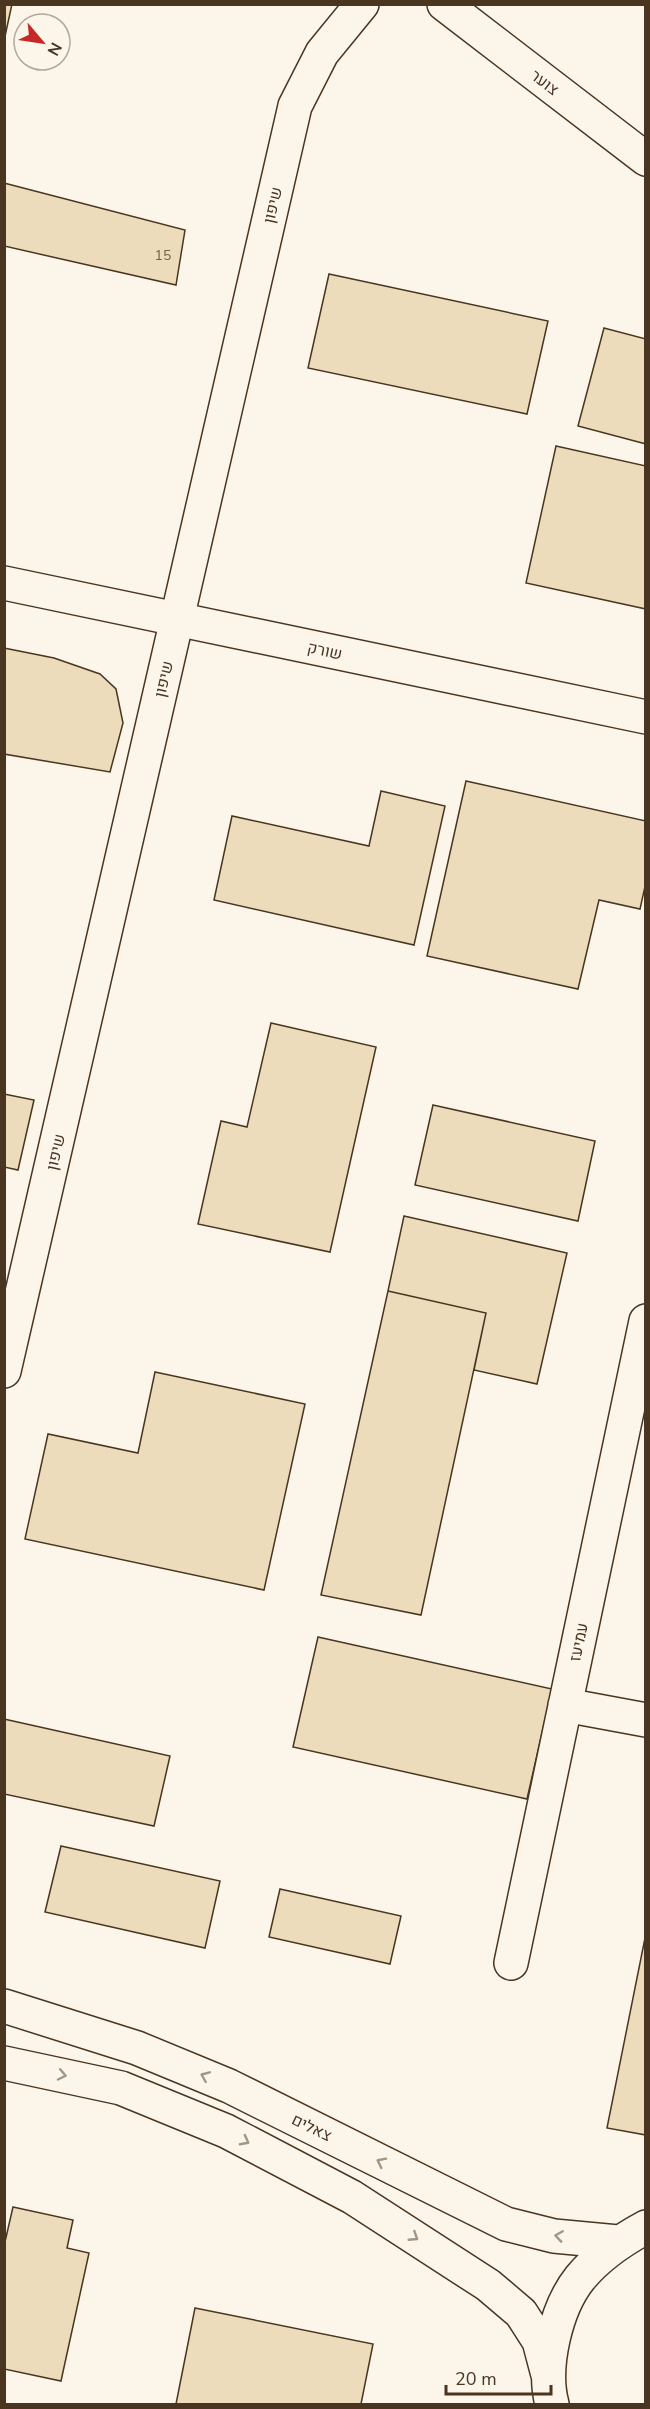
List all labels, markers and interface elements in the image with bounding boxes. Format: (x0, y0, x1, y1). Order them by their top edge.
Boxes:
north arrow (12, 12, 72, 72)
text: N (42, 38, 67, 59)
street label: צוער (526, 65, 563, 101)
street label: שיפון (258, 185, 288, 226)
house number: 15 (155, 246, 171, 265)
street label: שורק (305, 637, 344, 665)
street label: שיפון (149, 659, 179, 700)
street label: שיפון (41, 1132, 71, 1173)
street label: עמיעז (564, 1621, 594, 1664)
one-way arrow (56, 2068, 66, 2081)
one-way arrow (201, 2071, 212, 2083)
street label: צאלים (288, 2109, 336, 2147)
one-way arrow (238, 2134, 249, 2145)
one-way arrow (376, 2157, 387, 2169)
one-way arrow (408, 2230, 418, 2242)
one-way arrow (555, 2230, 564, 2243)
scale bar (446, 2358, 551, 2396)
text: 20 m (455, 2367, 497, 2391)

